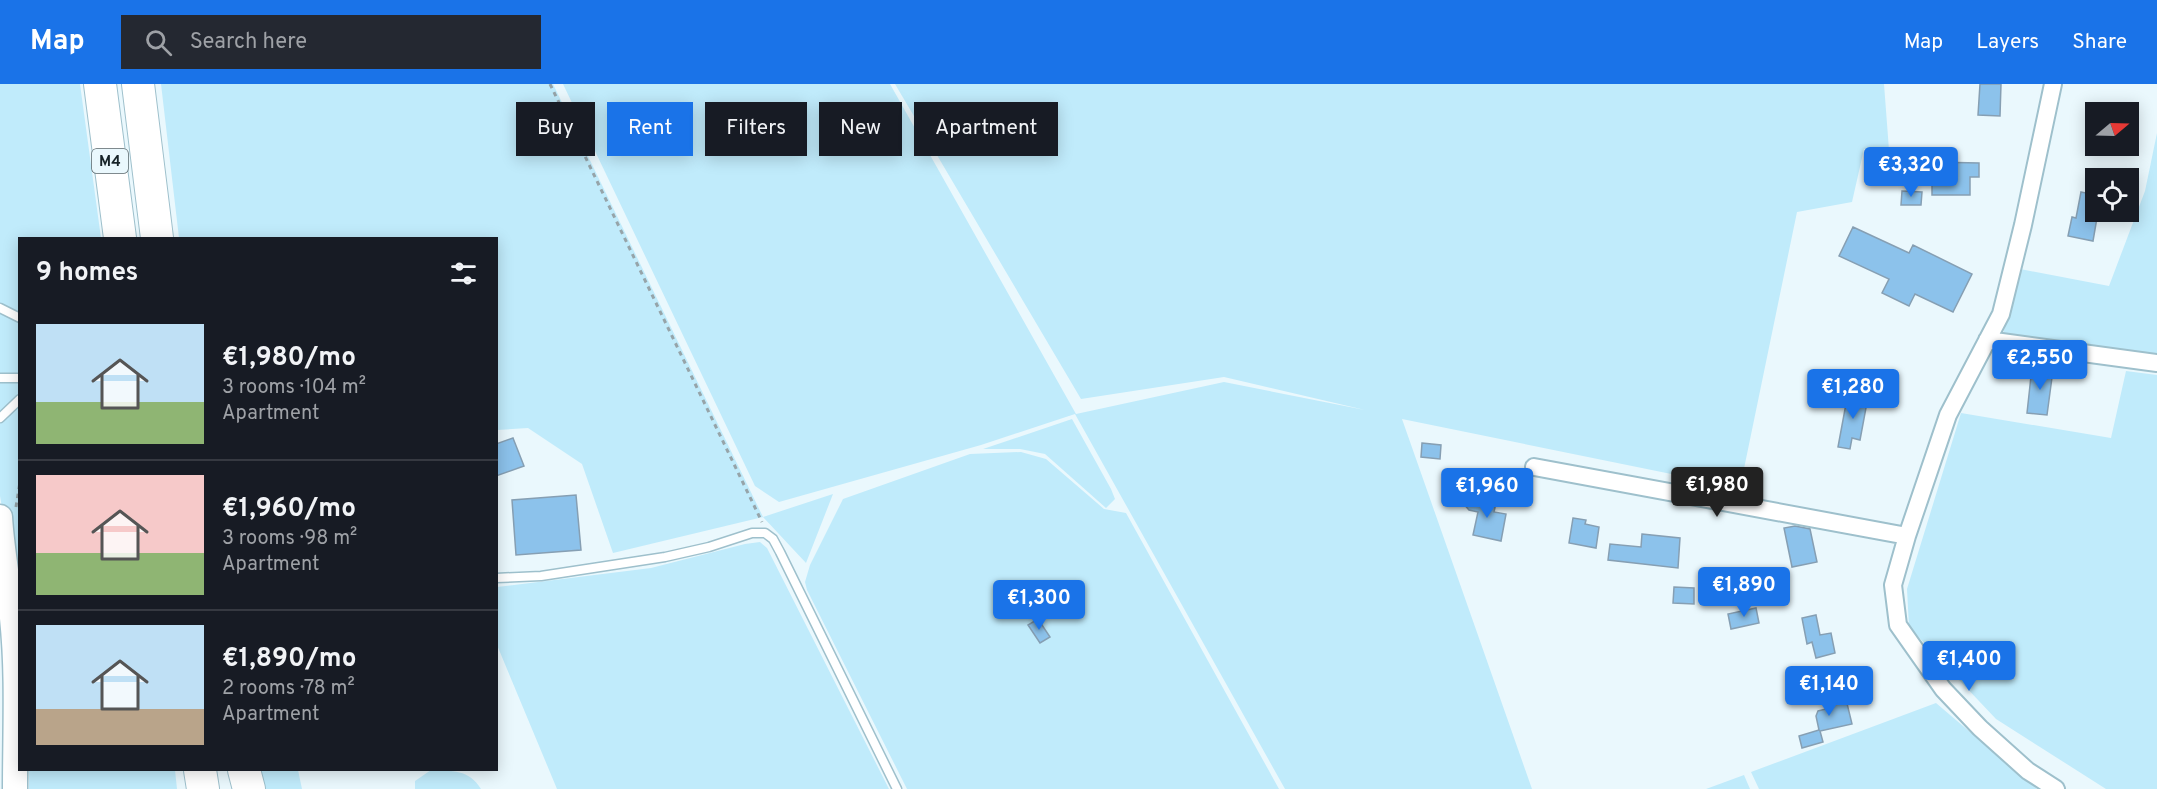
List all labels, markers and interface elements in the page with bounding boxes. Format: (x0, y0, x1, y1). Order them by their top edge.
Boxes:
search box (121, 15, 541, 69)
text: Map (30, 24, 85, 60)
icon: search (142, 26, 175, 59)
text: Search here (190, 29, 307, 56)
text: Map (1904, 29, 1943, 56)
text: Layers (1976, 29, 2039, 56)
text: Share (2072, 29, 2127, 56)
chip: Buy (516, 102, 595, 156)
chip: Rent (607, 102, 693, 156)
chip: Filters (705, 102, 807, 156)
chip: New (819, 102, 902, 156)
chip: Apartment (914, 102, 1058, 156)
north arrow (2085, 102, 2139, 156)
map controls (2085, 102, 2139, 222)
pin: €3,320 (1862, 147, 1960, 198)
road number: M4 (92, 149, 128, 173)
text: €3,320 (1878, 153, 1944, 179)
button: locate (2085, 168, 2139, 222)
text: 9 homes (36, 257, 138, 290)
icon: filters (447, 257, 480, 290)
pin: €2,550 (1991, 340, 2089, 391)
text: €1,980/mo (222, 342, 356, 375)
text: €2,550 (2006, 346, 2074, 372)
icon: home (84, 348, 156, 420)
pin: €1,280 (1804, 369, 1902, 420)
text: 3 rooms · 104 m² (222, 375, 366, 401)
text: €1,280 (1821, 375, 1885, 401)
text: Apartment (222, 401, 320, 427)
pin: €1,980 (1668, 467, 1766, 518)
pin: €1,960 (1438, 468, 1536, 519)
text: €1,980 (1685, 473, 1749, 499)
text: €1,960 (1455, 474, 1519, 500)
text: €1,960/mo (222, 493, 356, 526)
icon: home (84, 499, 156, 571)
text: 3 rooms · 98 m² (222, 526, 357, 552)
text: Apartment (222, 552, 320, 578)
pin: €1,890 (1695, 567, 1793, 618)
text: €1,890 (1712, 573, 1776, 599)
pin: €1,300 (990, 580, 1088, 631)
text: €1,300 (1007, 586, 1071, 612)
pin: €1,400 (1920, 641, 2018, 692)
text: €1,890/mo (222, 643, 356, 676)
text: €1,400 (1936, 647, 2002, 673)
icon: home (84, 649, 156, 721)
pin: €1,140 (1780, 666, 1878, 717)
text: €1,140 (1799, 672, 1859, 698)
text: 2 rooms · 78 m² (222, 676, 355, 702)
text: Apartment (222, 702, 320, 728)

